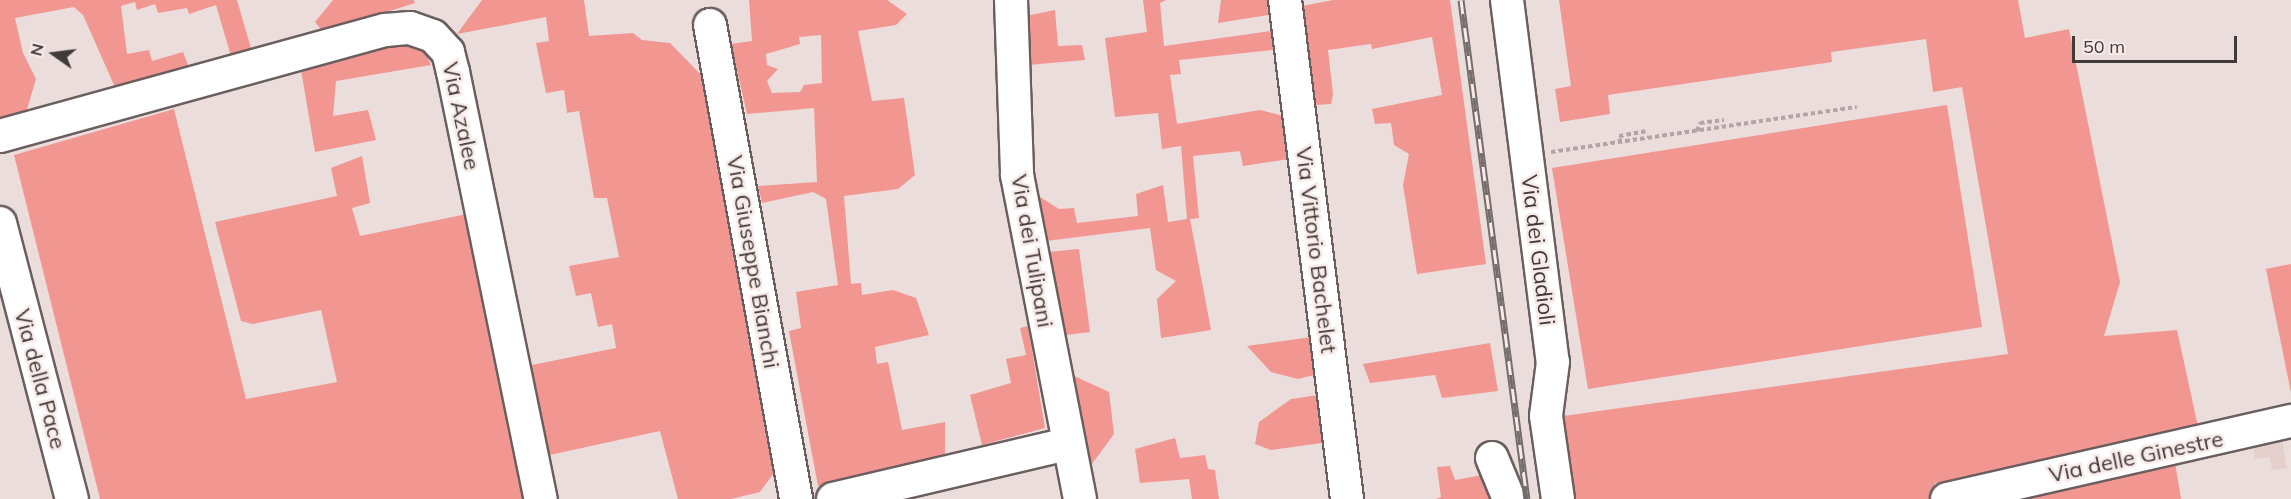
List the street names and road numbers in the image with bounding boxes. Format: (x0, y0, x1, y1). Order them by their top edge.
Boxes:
street label: Via Azalee (437, 60, 485, 172)
street label: Via Vittorio Bachelet (1290, 145, 1342, 355)
street label: Via Giuseppe Bianchi (721, 153, 785, 371)
street label: Via dei Tulipani (1006, 172, 1058, 330)
street label: Via dei Gladioli (1516, 173, 1560, 327)
street label: Via della Pace (9, 306, 71, 452)
street label: Via delle Ginestre (2047, 426, 2225, 488)

